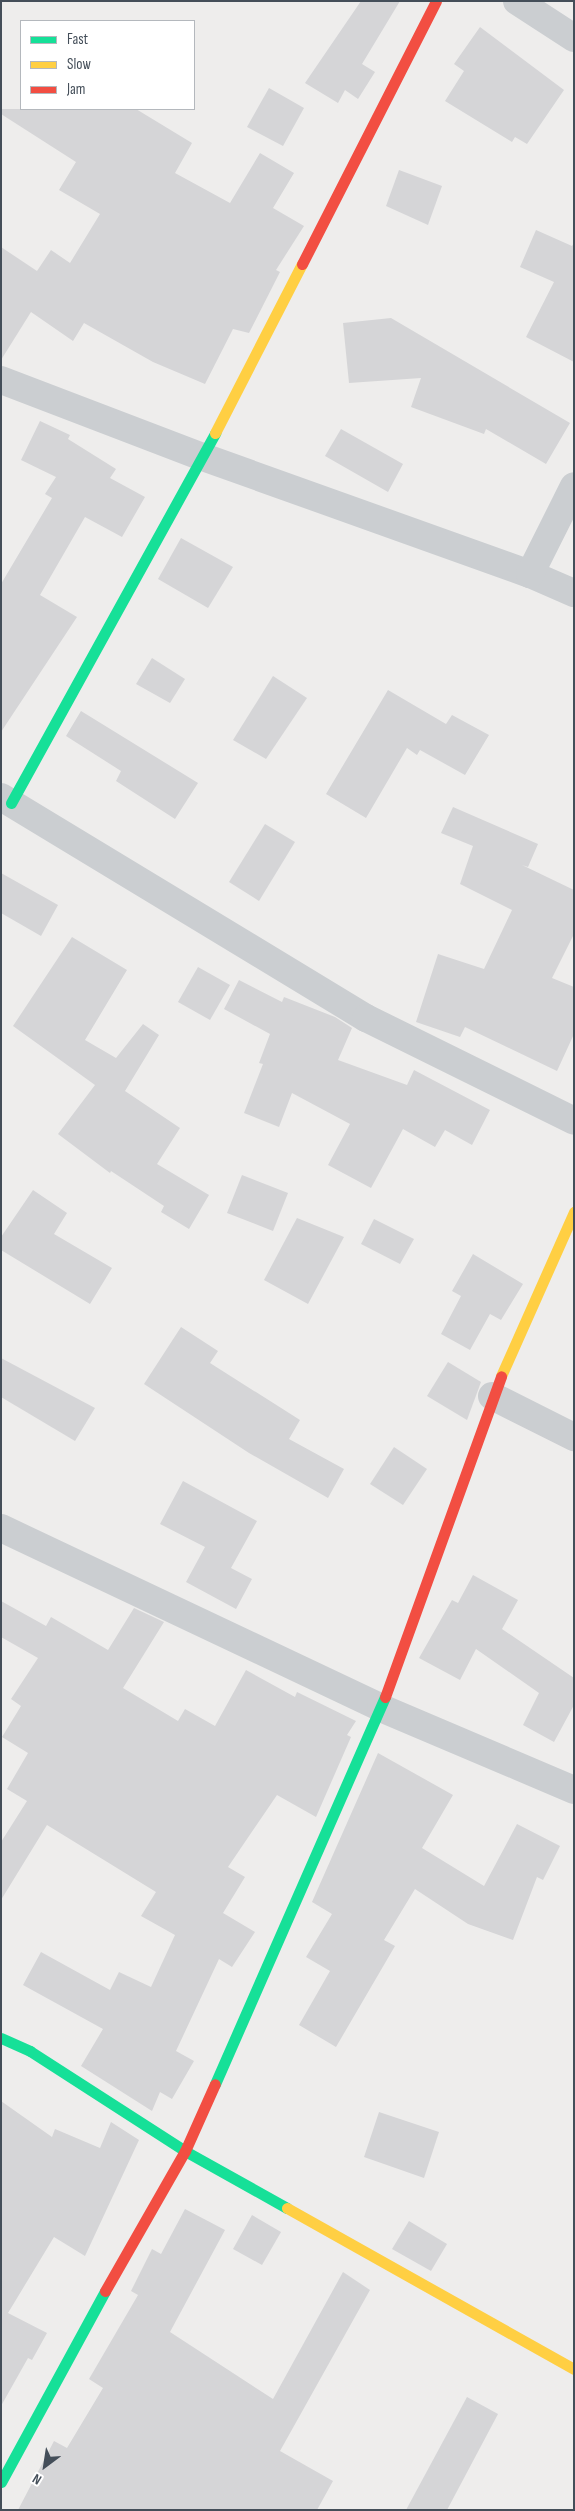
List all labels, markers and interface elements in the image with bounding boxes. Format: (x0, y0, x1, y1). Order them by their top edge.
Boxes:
legend (20, 20, 195, 110)
text: Fast (67, 30, 88, 49)
text: Slow (67, 55, 91, 74)
text: Jam (67, 80, 85, 99)
north arrow (20, 2441, 70, 2491)
text: N (29, 2470, 45, 2489)

